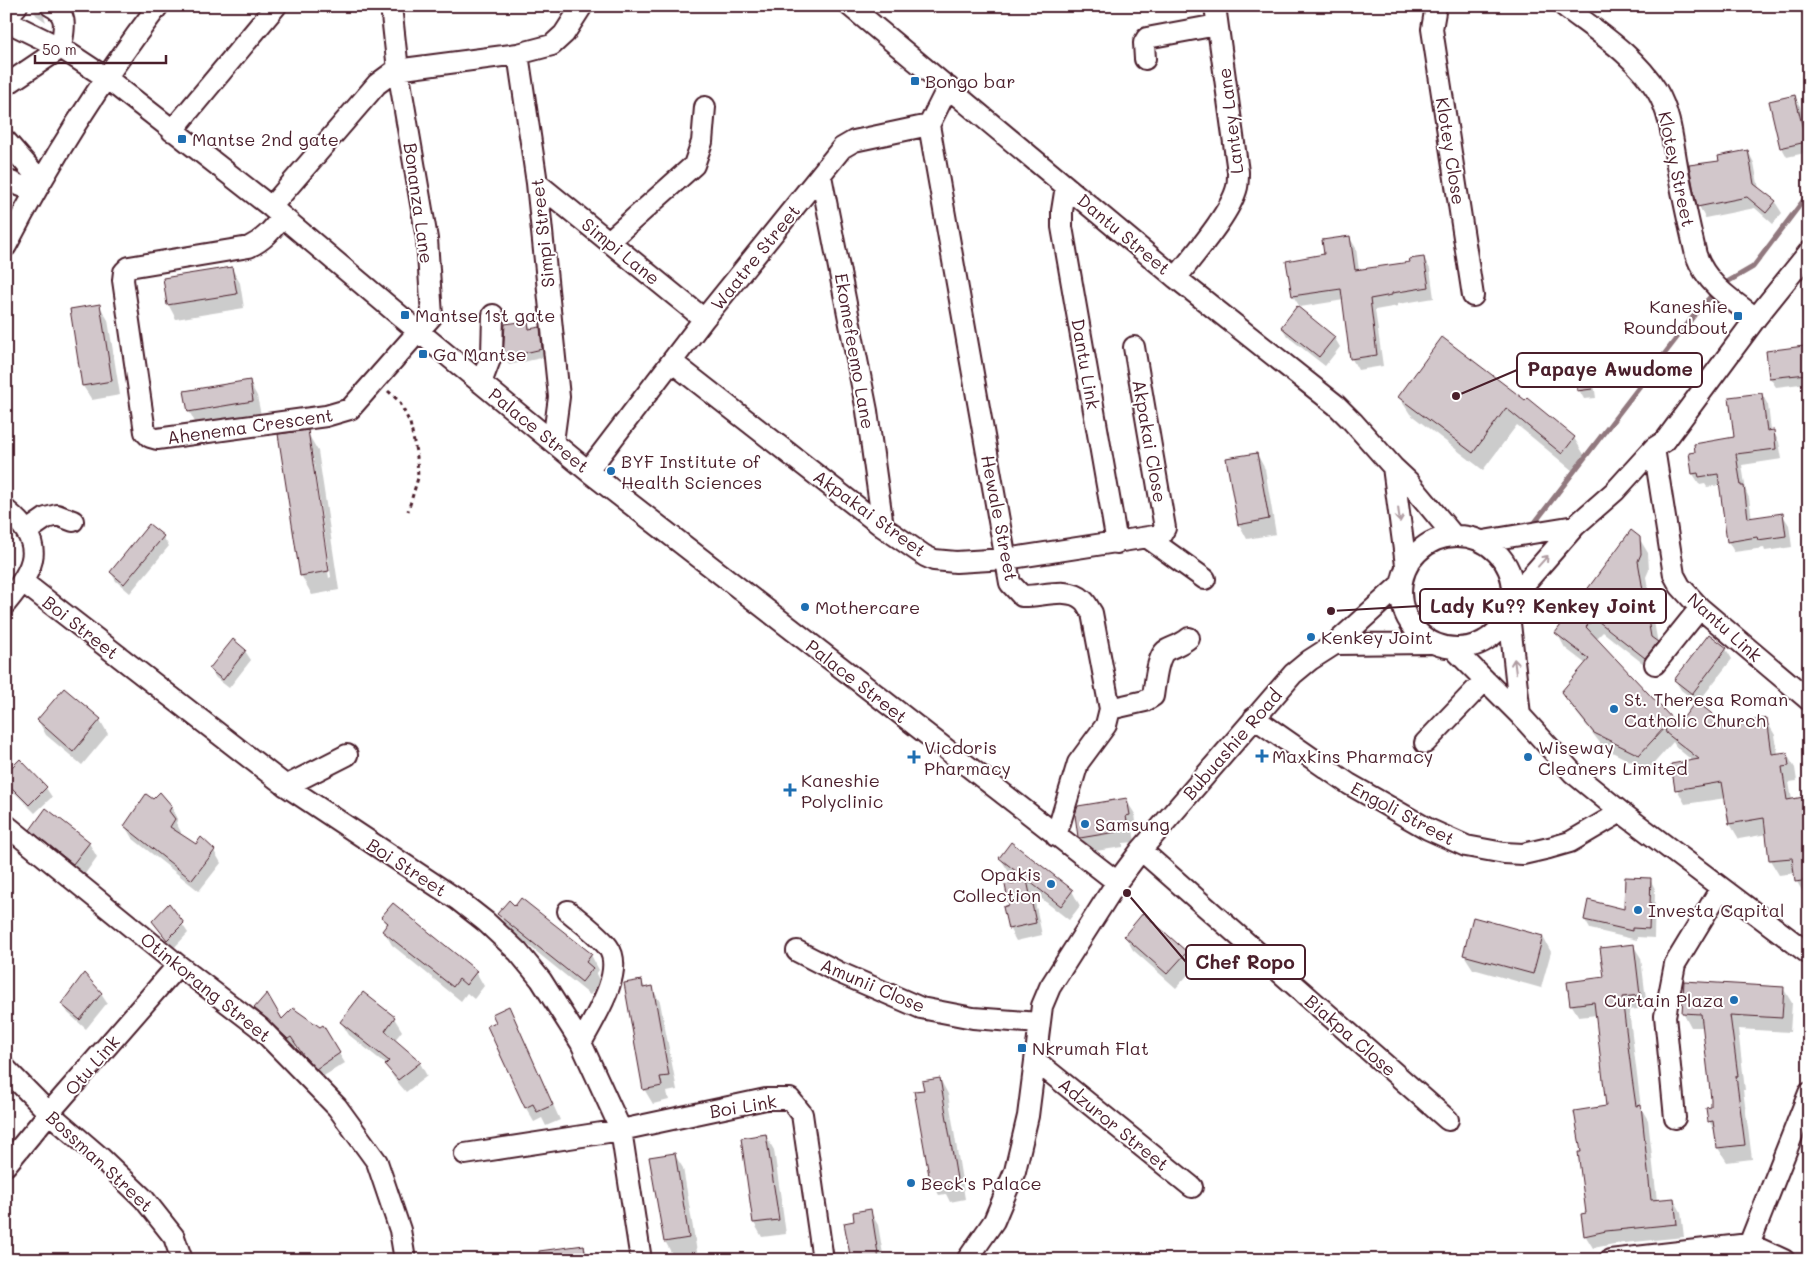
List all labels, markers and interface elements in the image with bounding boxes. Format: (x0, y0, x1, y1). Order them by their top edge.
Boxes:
scale bar (35, 32, 166, 64)
text: 50 m (42, 39, 77, 59)
street label: Lantey Lane (1212, 67, 1248, 175)
place label: Bongo bar (925, 69, 1015, 93)
marker: Bongo bar (909, 75, 921, 87)
street label: Klotey Close (1431, 96, 1471, 206)
street label: Klotey Street (1653, 109, 1701, 229)
place label: Mantse 2nd gate (192, 127, 339, 151)
marker: Mantse 2nd gate (176, 133, 188, 145)
street label: Bonanza Lane (399, 141, 439, 265)
street label: Simpi Street (524, 177, 560, 289)
street label: Dantu Street (1072, 188, 1176, 280)
street label: Waatre Street (705, 199, 805, 315)
street label: Simpi Lane (577, 212, 665, 290)
street label: Ekomefeemo Lane (829, 271, 881, 431)
place label: Kaneshie Roundabout (1623, 294, 1728, 339)
place label: Mantse 1st gate (415, 303, 555, 327)
marker: Mantse 1st gate (399, 309, 411, 321)
marker: Kaneshie Roundabout (1732, 310, 1744, 322)
street label: Dantu Link (1066, 317, 1106, 411)
place label: Ga Mantse (433, 342, 527, 366)
marker: Ga Mantse (417, 348, 429, 360)
callout: Papaye Awudome (1517, 353, 1702, 387)
text: Papaye Awudome (1527, 356, 1693, 381)
street label: Akpakai Close (1127, 378, 1173, 504)
street label: Palace Street (484, 382, 594, 478)
street label: Ahenema Crescent (165, 402, 335, 450)
place label: BYF Institute of Health Sciences (621, 449, 762, 494)
street label: Hewale Street (976, 453, 1024, 583)
street label: Akpakai Street (809, 464, 931, 562)
marker: BYF Institute of Health Sciences (605, 465, 617, 477)
one-way arrow (1394, 507, 1404, 523)
one-way arrow (1538, 555, 1549, 568)
street label: Nantu Link (1683, 587, 1767, 667)
callout: Lady Ku?? Kenkey Joint (1420, 589, 1666, 623)
street label: Boi Street (38, 590, 124, 664)
text: Lady Ku?? Kenkey Joint (1430, 593, 1656, 618)
place label: Mothercare (815, 595, 920, 619)
marker: Mothercare (799, 601, 811, 613)
place label: Kenkey Joint (1321, 625, 1433, 649)
marker: Kenkey Joint (1305, 631, 1317, 643)
street label: Palace Street (801, 634, 913, 728)
one-way arrow (1510, 658, 1520, 674)
street label: Bubuashie Road (1177, 683, 1287, 805)
place label: St. Theresa Roman Catholic Church (1624, 687, 1788, 732)
marker: St. Theresa Roman Catholic Church (1608, 703, 1620, 715)
place label: Vicdoris Pharmacy (924, 735, 1011, 780)
place label: Wiseway Cleaners Limited (1538, 735, 1688, 780)
place label: Maxkins Pharmacy (1272, 744, 1433, 768)
marker: Maxkins Pharmacy (1256, 750, 1268, 762)
marker: Vicdoris Pharmacy (908, 751, 920, 763)
marker: Wiseway Cleaners Limited (1522, 751, 1534, 763)
place label: Kaneshie Polyclinic (801, 768, 883, 813)
street label: Engoli Street (1347, 776, 1459, 850)
marker: Kaneshie Polyclinic (783, 783, 797, 797)
place label: Samsung (1095, 812, 1170, 836)
marker: Samsung (1079, 818, 1091, 830)
street label: Boi Street (363, 832, 451, 902)
place label: Opakis Collection (953, 862, 1041, 907)
marker: Opakis Collection (1045, 878, 1057, 890)
place label: Investa Capital (1648, 898, 1785, 922)
marker: Investa Capital (1632, 904, 1644, 916)
street label: Otinkorang Street (136, 927, 276, 1047)
callout: Chef Ropo (1186, 945, 1305, 979)
text: Chef Ropo (1195, 949, 1295, 974)
street label: Amunii Close (817, 952, 929, 1018)
place label: Curtain Plaza (1604, 988, 1724, 1012)
street label: Biakpa Close (1300, 989, 1402, 1081)
marker: Curtain Plaza (1728, 994, 1740, 1006)
street label: Otu Link (59, 1030, 125, 1100)
place label: Nkrumah Flat (1032, 1036, 1149, 1060)
marker: Nkrumah Flat (1016, 1042, 1028, 1054)
street label: Adzuror Street (1054, 1072, 1174, 1176)
street label: Boi Link (708, 1089, 778, 1123)
street label: Bossman Street (41, 1105, 159, 1217)
place label: Beck's Palace (921, 1171, 1042, 1195)
marker: Beck's Palace (905, 1177, 917, 1189)

